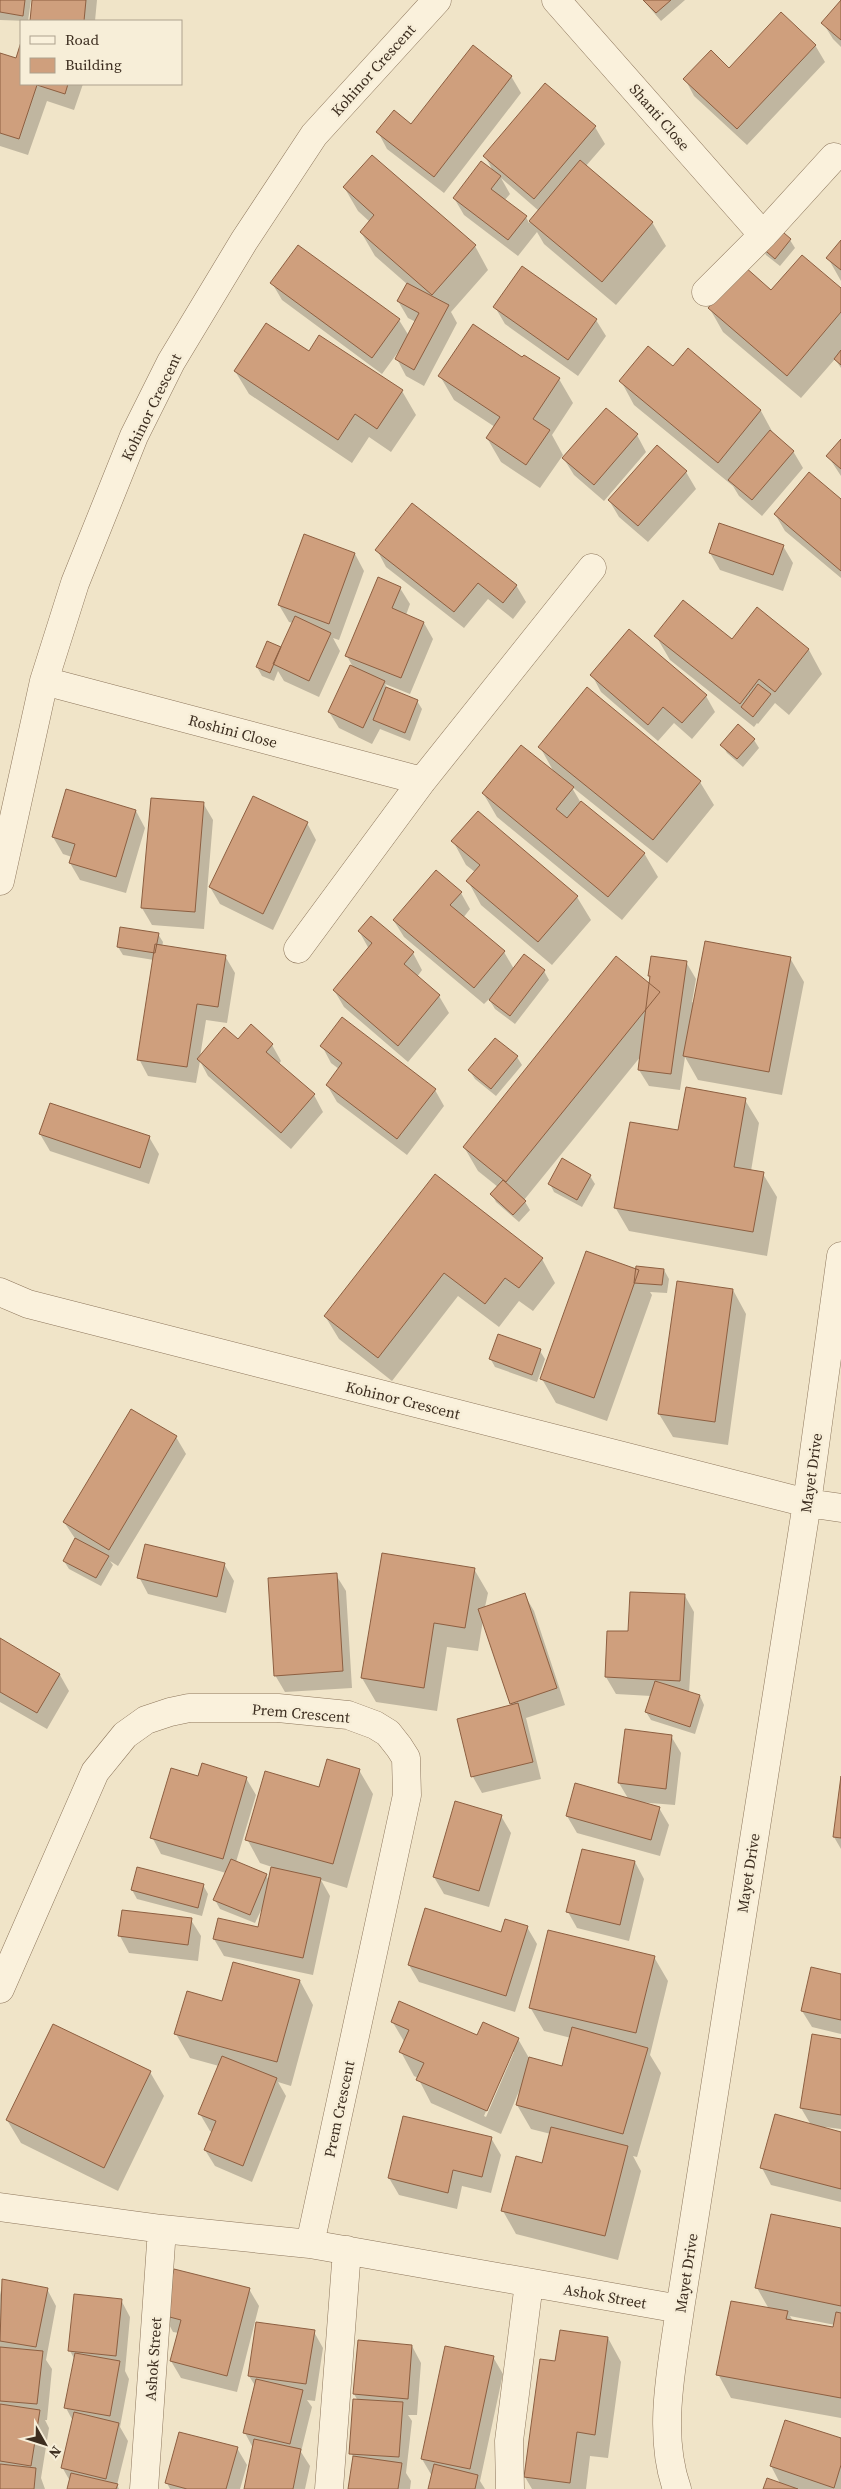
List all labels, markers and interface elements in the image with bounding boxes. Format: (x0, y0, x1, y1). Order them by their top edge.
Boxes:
street label: Kohinor Crescent (326, 19, 420, 121)
legend (20, 20, 182, 85)
text: Road (65, 29, 99, 50)
text: Building (65, 54, 122, 75)
street label: Shanti Close (625, 79, 695, 155)
street label: Kohinor Crescent (116, 350, 186, 464)
street label: Roshini Close (186, 709, 280, 753)
street label: Kohinor Crescent (344, 1376, 462, 1424)
street label: Mayet Drive (795, 1431, 827, 1514)
street label: Prem Crescent (251, 1698, 351, 1728)
street label: Mayet Drive (731, 1831, 765, 1914)
street label: Prem Crescent (319, 2059, 360, 2159)
street label: Mayet Drive (669, 2231, 703, 2314)
street label: Ashok Street (562, 2278, 648, 2314)
street label: Ashok Street (140, 2316, 166, 2402)
north arrow (20, 2419, 70, 2469)
text: N (44, 2442, 66, 2462)

